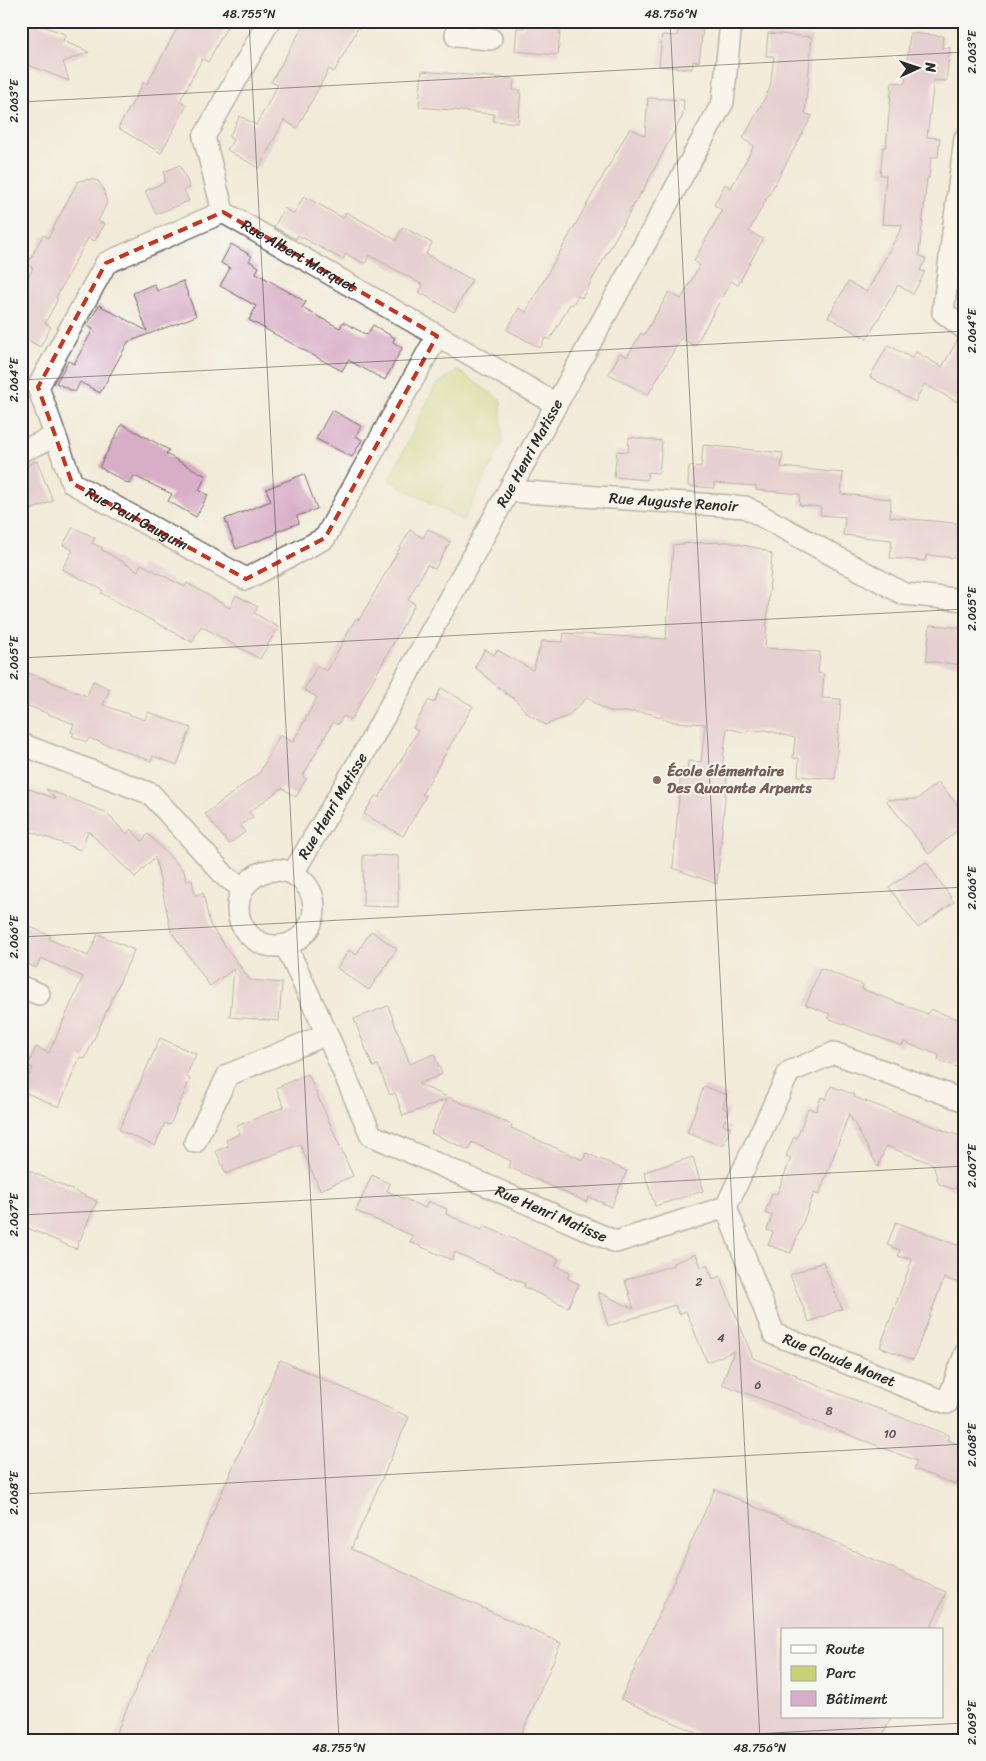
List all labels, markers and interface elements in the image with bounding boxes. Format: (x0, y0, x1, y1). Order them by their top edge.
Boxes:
text: 48.755°N (222, 3, 276, 25)
text: 48.756°N (645, 3, 698, 25)
text: 2.063°E (961, 29, 983, 74)
north arrow (894, 42, 944, 92)
text: N (918, 61, 943, 73)
text: 2.063°E (3, 78, 25, 123)
street label: Rue Albert Marquet (236, 212, 362, 300)
text: 2.064°E (961, 308, 983, 353)
text: 2.064°E (3, 357, 25, 402)
street label: Rue Henri Matisse (489, 394, 570, 512)
street label: Rue Paul Gauguin (81, 480, 193, 558)
street label: Rue Auguste Renoir (608, 485, 740, 520)
text: 2.065°E (961, 586, 983, 631)
text: 2.065°E (3, 635, 25, 680)
street label: Rue Henri Matisse (291, 747, 375, 864)
place label: École élémentaire Des Quarante Arpents (667, 758, 813, 801)
marker: École élémentaire Des Quarante Arpents (651, 774, 663, 786)
text: 2.066°E (961, 865, 983, 910)
text: 2.066°E (3, 914, 25, 959)
text: 2.067°E (961, 1143, 983, 1188)
street label: Rue Henri Matisse (491, 1178, 612, 1250)
text: 2.067°E (3, 1192, 25, 1237)
house number: 2 (696, 1271, 703, 1293)
street label: Rue Claude Monet (779, 1326, 900, 1394)
house number: 4 (717, 1327, 725, 1349)
house number: 6 (755, 1374, 762, 1396)
house number: 8 (825, 1400, 833, 1422)
text: 2.068°E (961, 1422, 983, 1467)
house number: 10 (884, 1423, 897, 1445)
text: 2.068°E (3, 1470, 25, 1515)
legend (781, 1628, 944, 1718)
text: Route (826, 1636, 865, 1662)
text: Parc (826, 1660, 856, 1686)
text: Bâtiment (826, 1686, 888, 1712)
text: 2.069°E (961, 1700, 983, 1745)
text: 48.755°N (312, 1737, 366, 1759)
text: 48.756°N (734, 1737, 787, 1759)

